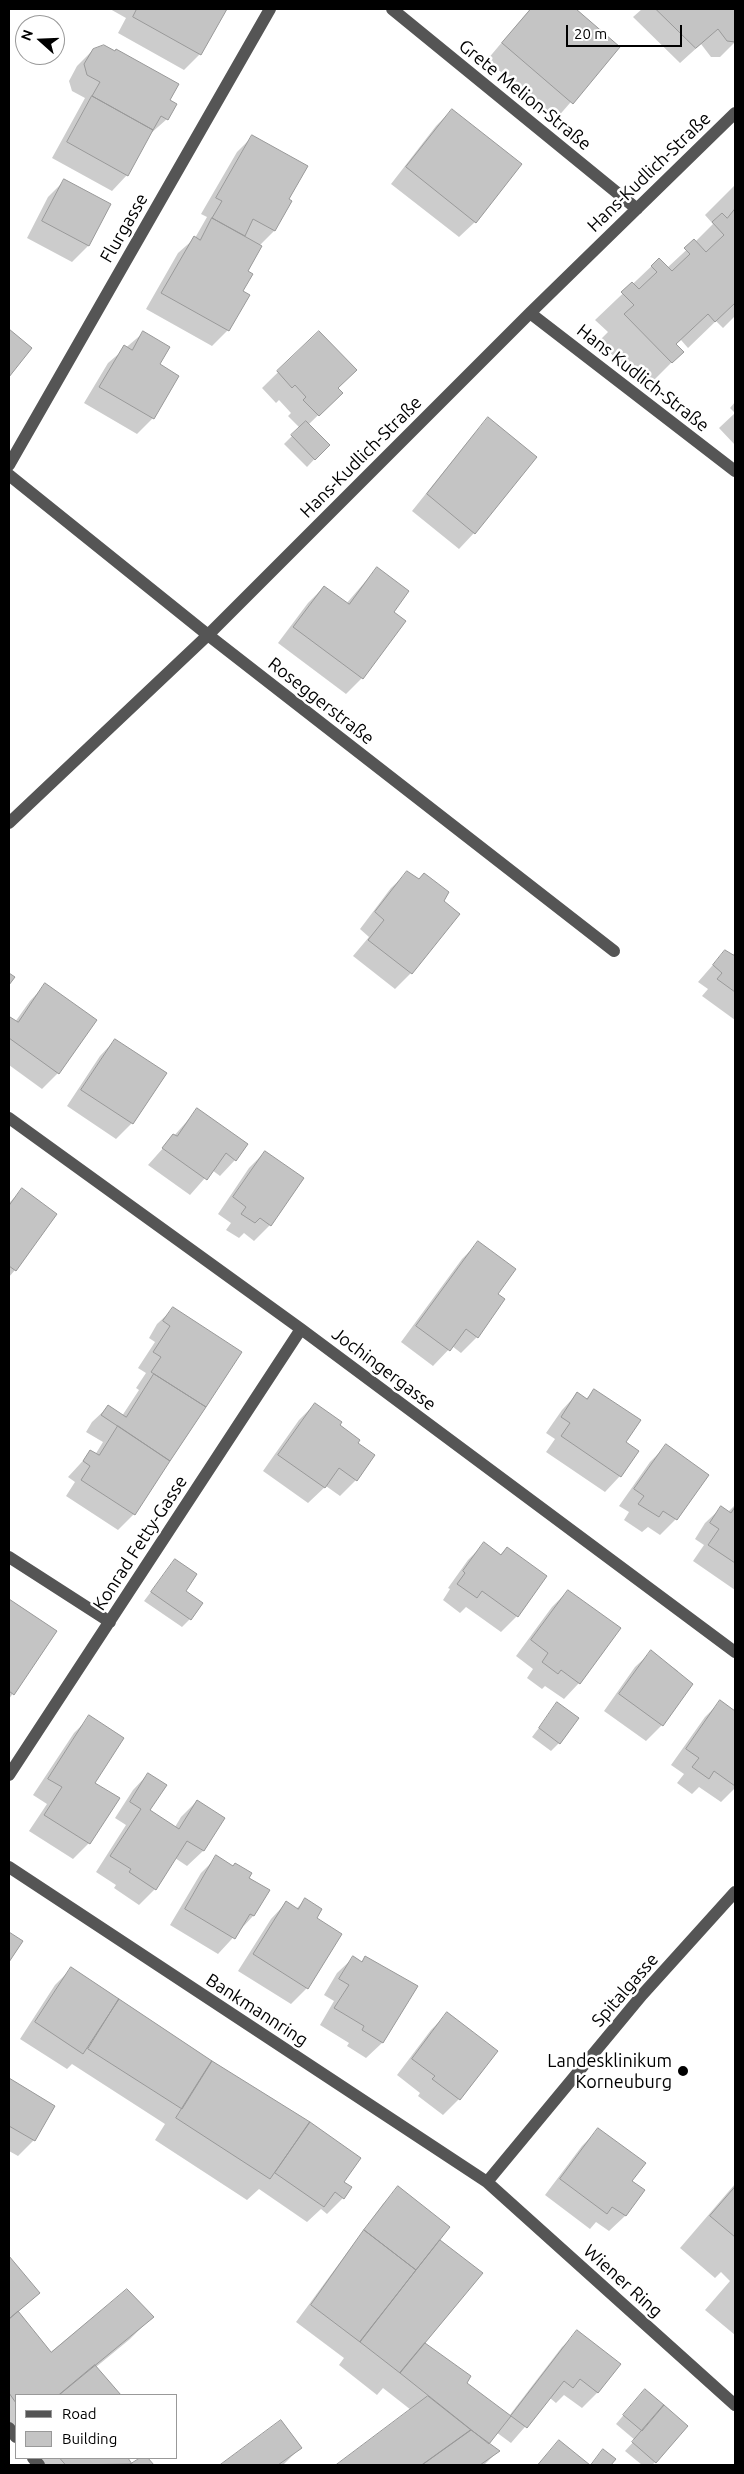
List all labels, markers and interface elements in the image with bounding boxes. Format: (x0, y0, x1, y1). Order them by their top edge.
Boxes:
north arrow (15, 15, 65, 65)
scale bar (569, 15, 685, 47)
text: 20 m (574, 25, 607, 42)
text: N (18, 28, 36, 43)
street label: Grete Melion-Straße (455, 35, 595, 155)
street label: Hans-Kudlich-Straße (583, 108, 715, 236)
street label: Flurgasse (96, 190, 152, 266)
street label: Hans Kudlich-Straße (573, 320, 713, 436)
street label: Hans-Kudlich-Straße (296, 392, 426, 522)
street label: Roseggerstraße (264, 653, 378, 749)
street label: Jochingergasse (328, 1323, 440, 1415)
street label: Konrad Fetty-Gasse (88, 1472, 192, 1614)
street label: Spitalgasse (587, 1949, 663, 2031)
street label: Bankmannring (202, 1969, 312, 2051)
place label: Landesklinikum Korneuburg (547, 2050, 672, 2092)
marker: Landesklinikum Korneuburg (676, 2064, 690, 2078)
street label: Wiener Ring (579, 2240, 667, 2322)
legend (15, 2394, 178, 2459)
text: Road (62, 2405, 97, 2422)
text: Building (62, 2430, 117, 2447)

